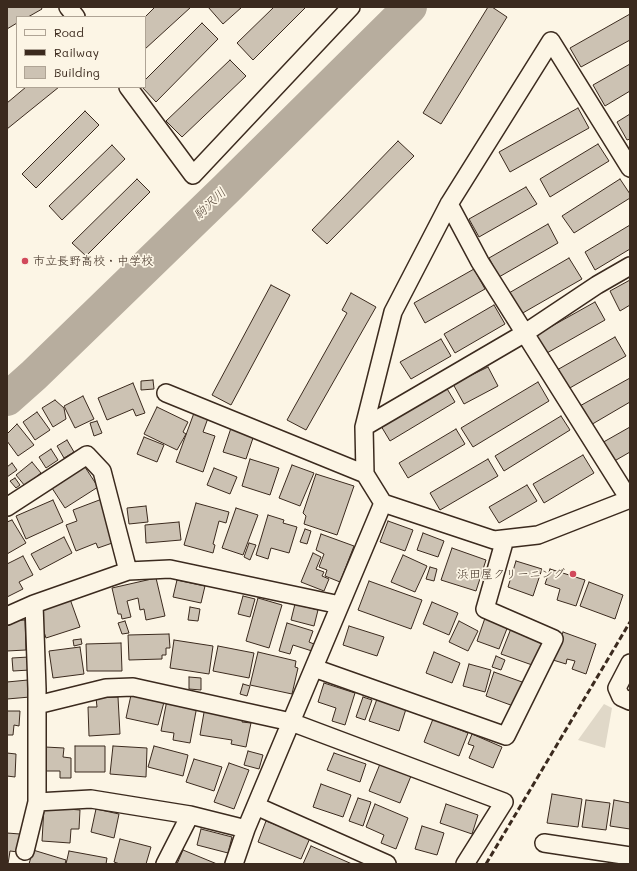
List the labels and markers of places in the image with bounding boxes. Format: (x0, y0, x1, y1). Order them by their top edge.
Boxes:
place label: 市立長野高校・中学校 (33, 254, 153, 268)
marker: 市立長野高校・中学校 (20, 256, 30, 266)
place label: 浜田屋クリーニング (457, 567, 565, 581)
marker: 浜田屋クリーニング (568, 569, 578, 579)

